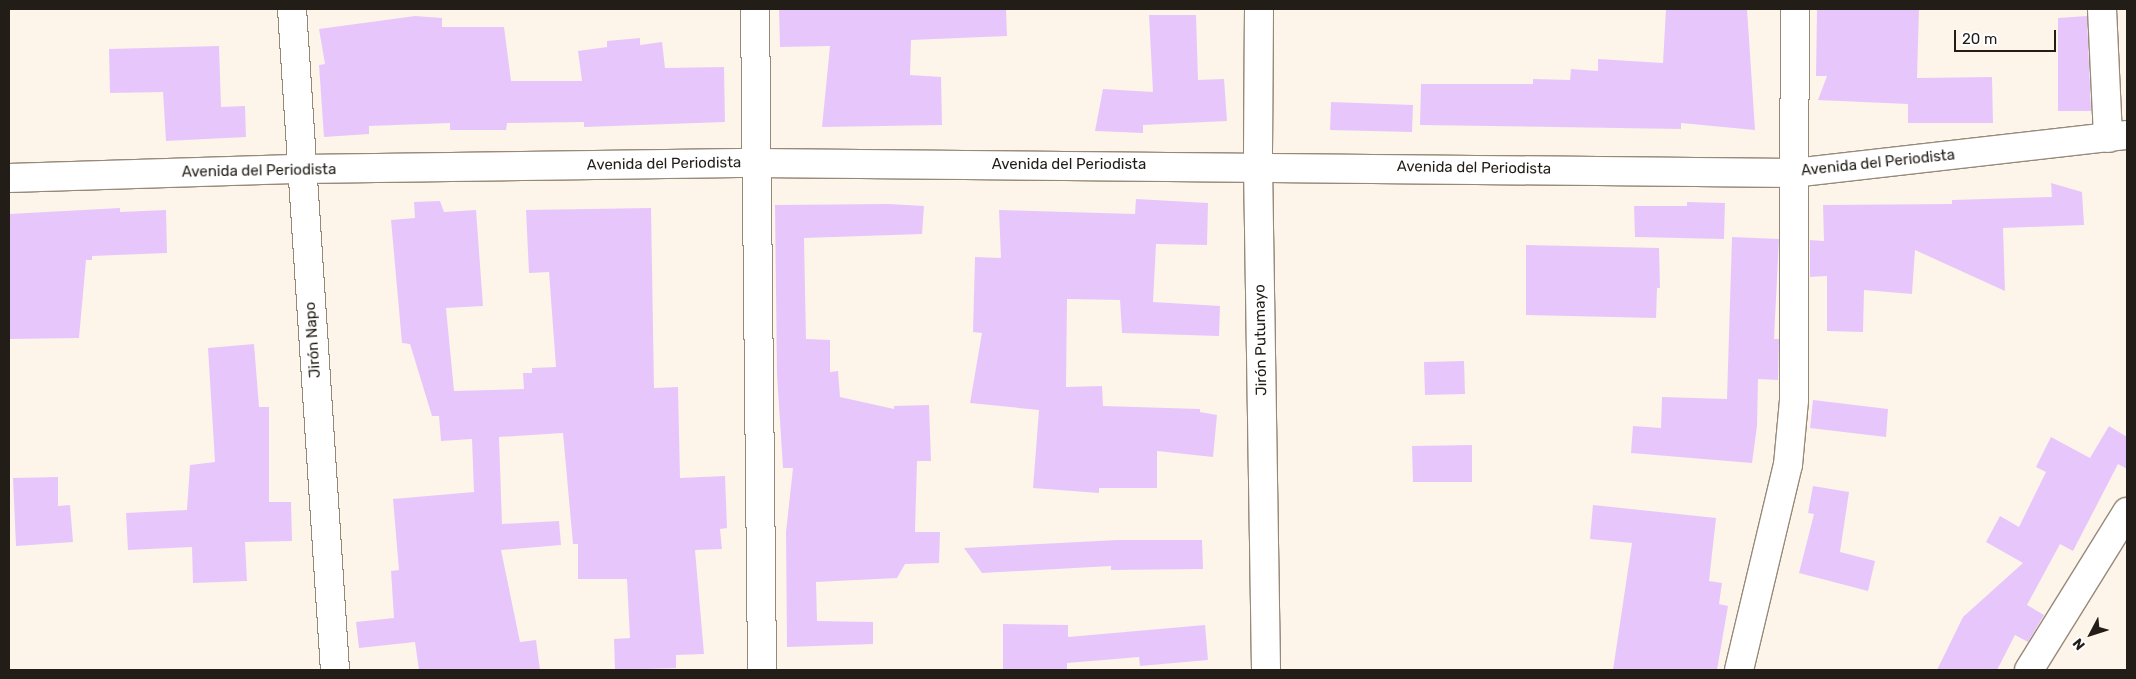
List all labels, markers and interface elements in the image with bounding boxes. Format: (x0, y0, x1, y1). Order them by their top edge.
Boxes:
scale bar (1956, 20, 2058, 52)
text: 20 m (1962, 30, 1997, 48)
street label: Avenida del Periodista (1800, 146, 1956, 180)
street label: Avenida del Periodista (587, 154, 741, 174)
street label: Avenida del Periodista (992, 156, 1146, 174)
street label: Avenida del Periodista (1397, 158, 1551, 178)
street label: Avenida del Periodista (182, 161, 336, 181)
street label: Jirón Putumayo (1251, 284, 1271, 396)
street label: Jirón Napo (301, 301, 325, 379)
north arrow (2066, 609, 2116, 659)
text: N (2069, 635, 2089, 653)

